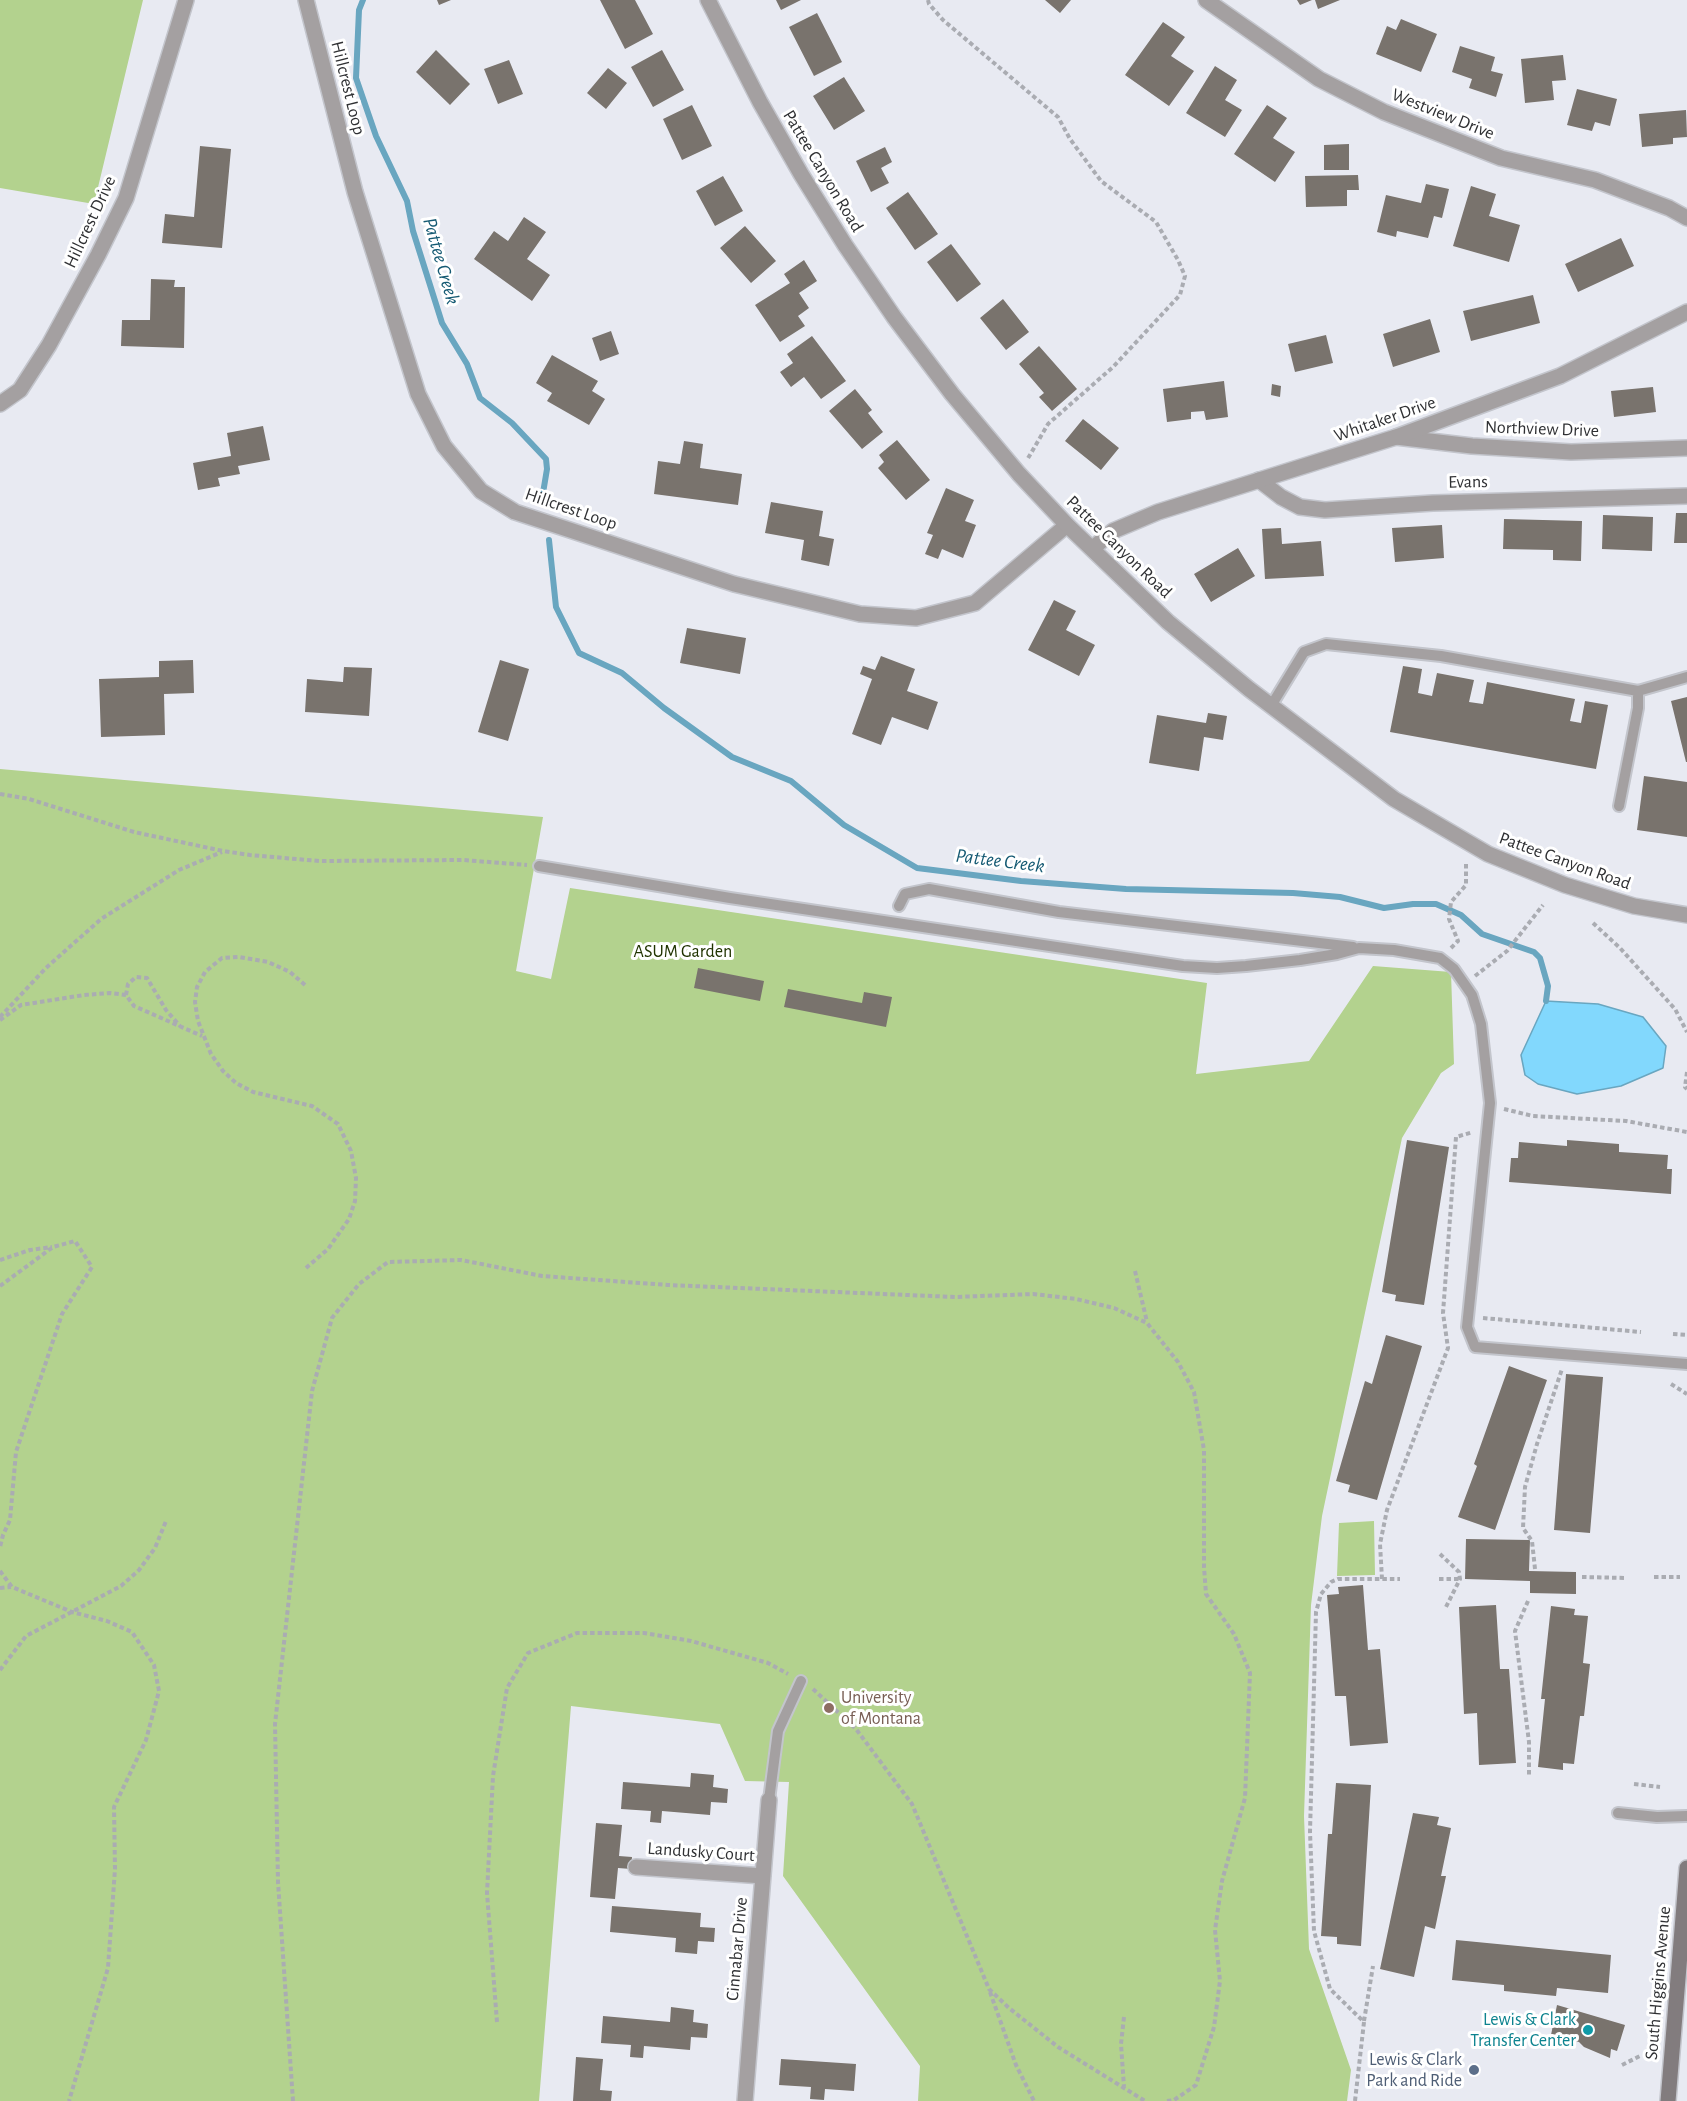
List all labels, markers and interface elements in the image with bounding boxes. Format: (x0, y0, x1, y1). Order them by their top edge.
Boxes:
street label: Hillcrest Loop (326, 39, 370, 137)
street label: Westview Drive (1389, 84, 1497, 144)
street label: Pattee Canyon Road (778, 106, 868, 236)
street label: Hillcrest Drive (59, 172, 121, 272)
water label: Pattee Creek (417, 215, 465, 307)
street label: Whitaker Drive (1331, 392, 1439, 446)
street label: Northview Drive (1485, 416, 1599, 442)
street label: Evans (1448, 471, 1488, 493)
street label: Hillcrest Loop (522, 483, 620, 535)
street label: Pattee Canyon Road (1062, 491, 1176, 603)
street label: Pattee Canyon Road (1496, 827, 1634, 895)
water label: Pattee Creek (954, 844, 1046, 878)
park label: ASUM Garden (634, 941, 732, 963)
place label: University of Montana (841, 1687, 921, 1730)
marker: University of Montana (822, 1701, 836, 1715)
street label: Landusky Court (647, 1837, 755, 1867)
street label: Cinnabar Drive (722, 1896, 752, 2002)
street label: South Higgins Avenue (1641, 1905, 1675, 2061)
place label: Lewis & Clark Transfer Center (1470, 2009, 1576, 2052)
marker: Lewis & Clark Transfer Center (1581, 2023, 1595, 2037)
place label: Lewis & Clark Park and Ride (1366, 2049, 1462, 2092)
marker: Lewis & Clark Park and Ride (1467, 2063, 1481, 2077)

